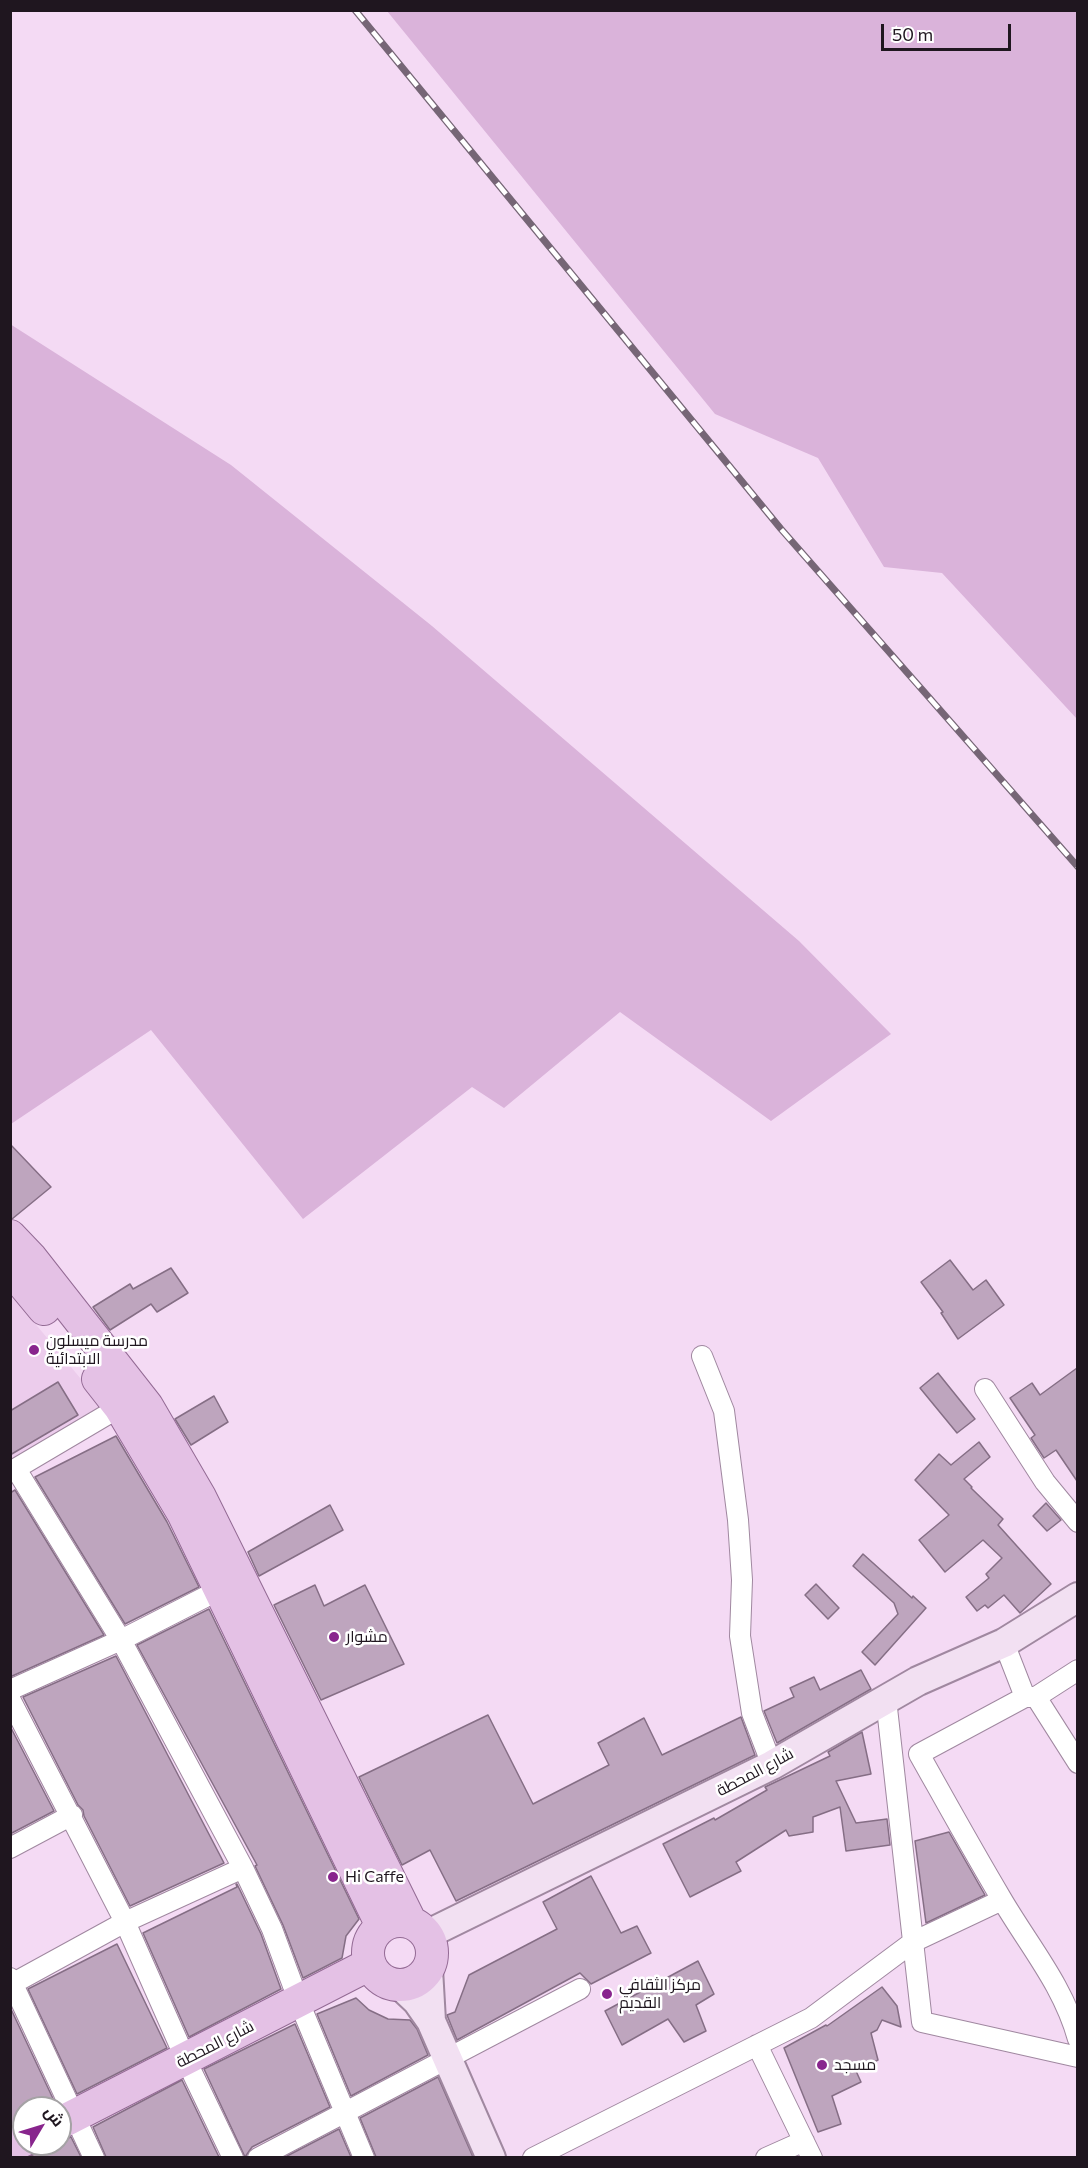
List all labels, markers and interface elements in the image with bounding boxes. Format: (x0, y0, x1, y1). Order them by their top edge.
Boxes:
scale bar (884, 12, 1014, 50)
text: 50 m (892, 23, 933, 45)
place label: مدرسة ميسلون الابتدائية (46, 1331, 148, 1369)
marker: مدرسة ميسلون الابتدائية (27, 1343, 41, 1357)
place label: مشوار (346, 1627, 388, 1647)
marker: مشوار (327, 1630, 341, 1644)
street label: شارع المحطة (713, 1744, 797, 1800)
place label: Hi Caffe (345, 1867, 404, 1887)
marker: Hi Caffe (326, 1870, 340, 1884)
place label: مركز الثقافي القديم (619, 1975, 701, 2013)
marker: مركز الثقافي القديم (600, 1987, 614, 2001)
street label: شارع المحطة (173, 2016, 257, 2072)
place label: مسجد (834, 2055, 876, 2075)
marker: مسجد (815, 2058, 829, 2072)
north arrow (12, 2096, 72, 2156)
text: ش (41, 2102, 69, 2130)

